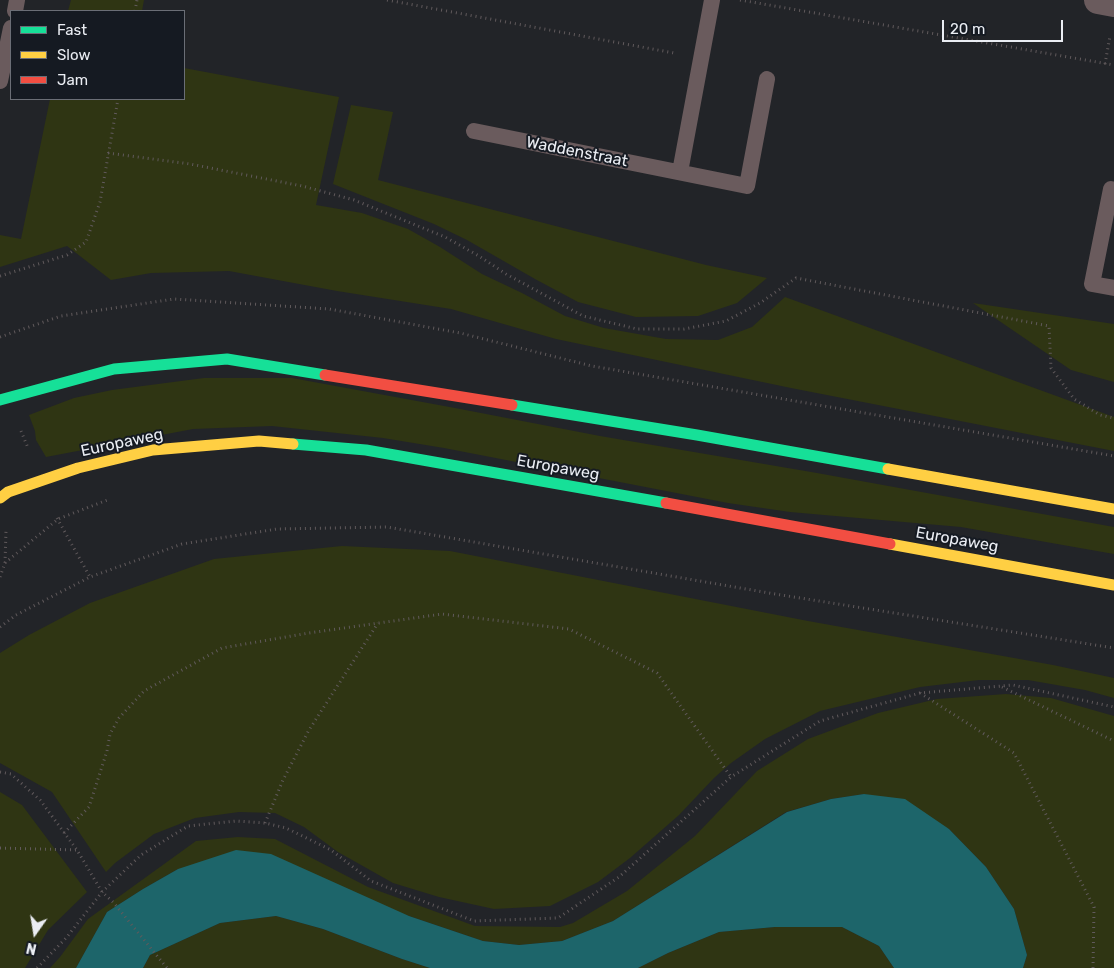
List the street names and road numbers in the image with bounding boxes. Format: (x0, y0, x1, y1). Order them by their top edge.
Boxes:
street label: Waddenstraat (525, 133, 629, 171)
street label: Europaweg (79, 425, 165, 461)
street label: Europaweg (515, 451, 601, 485)
street label: Europaweg (914, 523, 1000, 557)

